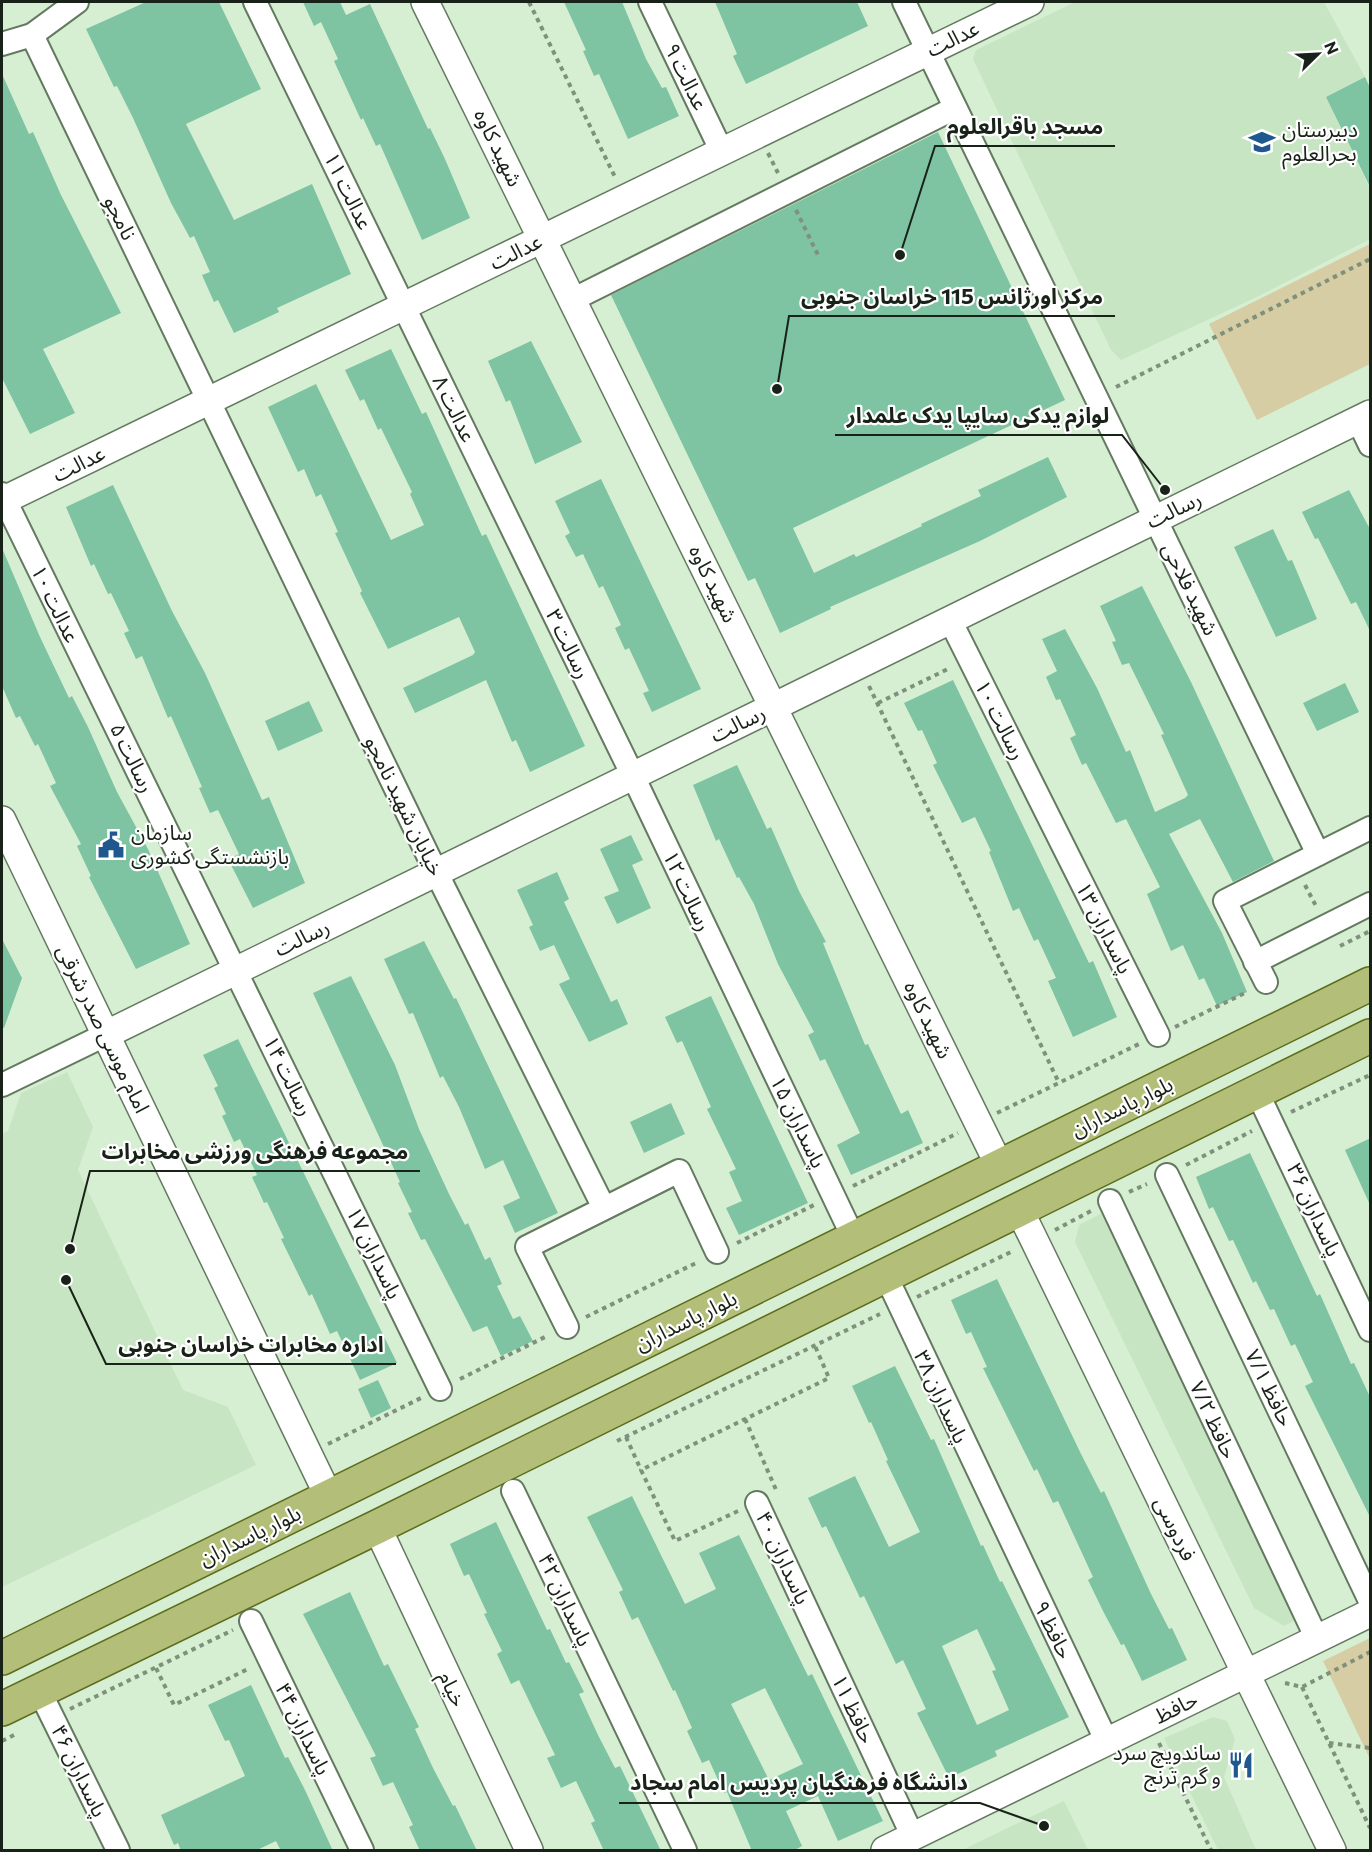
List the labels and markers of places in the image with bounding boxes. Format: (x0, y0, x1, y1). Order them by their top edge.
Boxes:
callout: مسجد باقرالعلوم (935, 106, 1115, 146)
place label: دبیرستان بحرالعلوم (1282, 116, 1358, 170)
school or university icon: دبیرستان بحرالعلوم (1247, 127, 1277, 157)
callout: مرکز اورژانس 115 خراسان جنوبی (789, 276, 1115, 316)
callout: لوازم یدکی سایپا یدک علمدار (835, 395, 1122, 435)
place label: سازمان بازنشستگی کشوری (131, 819, 289, 869)
public building icon: سازمان بازنشستگی کشوری (96, 830, 126, 860)
callout: مجموعه فرهنگی ورزشی مخابرات (90, 1131, 420, 1171)
callout: اداره مخابرات خراسان جنوبی (106, 1324, 396, 1364)
place label: ساندویچ سرد و گرم ترنج (1113, 1739, 1221, 1793)
restaurant icon: ساندویچ سرد و گرم ترنج (1226, 1750, 1256, 1780)
callout: دانشگاه فرهنگیان پردیس امام سجاد (619, 1763, 980, 1803)

